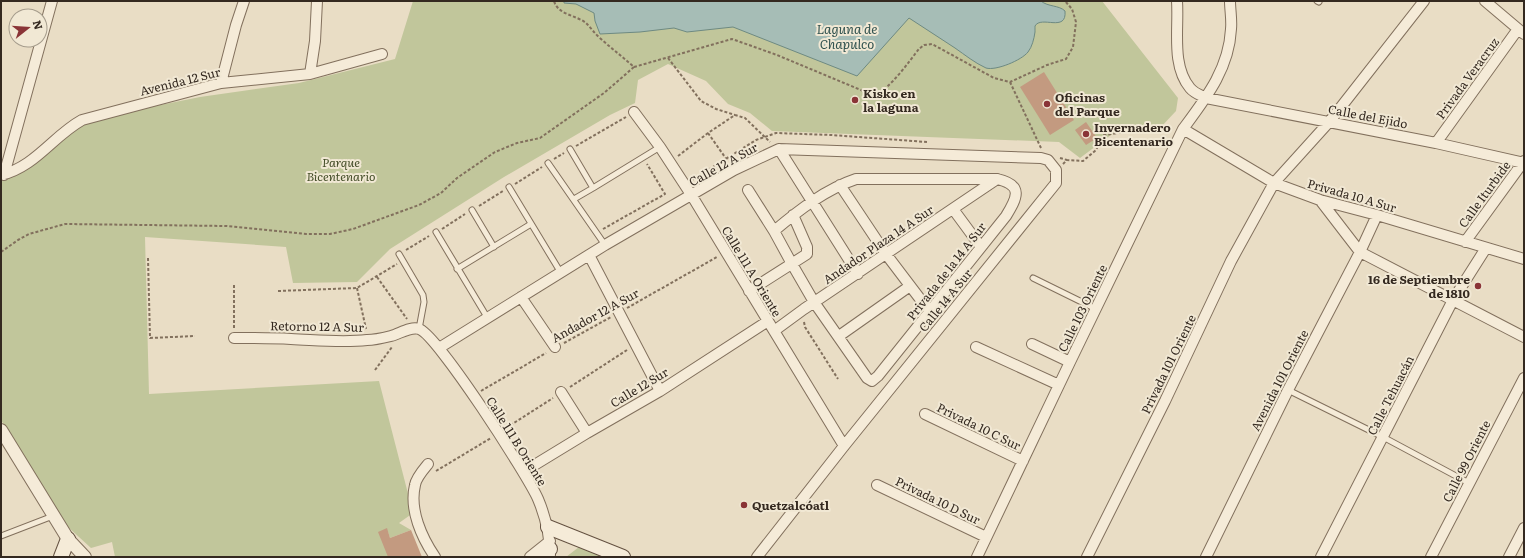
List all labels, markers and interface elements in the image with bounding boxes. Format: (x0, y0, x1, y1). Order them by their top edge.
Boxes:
north arrow (8, 8, 48, 48)
text: N (30, 18, 48, 32)
water label: Laguna de Chapulco (817, 19, 877, 53)
street label: Privada Veracruz (1431, 33, 1503, 123)
street label: Avenida 12 Sur (138, 62, 223, 100)
place label: Kisko en la laguna (863, 84, 919, 116)
place label: Oficinas del Parque (1055, 88, 1120, 120)
marker: Kisko en la laguna (850, 95, 860, 105)
marker: Oficinas del Parque (1042, 99, 1052, 109)
street label: Calle del Ejido (1327, 99, 1409, 133)
place label: Invernadero Bicentenario (1094, 118, 1174, 150)
marker: Invernadero Bicentenario (1081, 129, 1091, 139)
street label: Calle 12 A Sur (685, 137, 761, 190)
park label: Parque Bicentenario (306, 153, 376, 185)
street label: Calle Iturbide (1454, 157, 1514, 231)
street label: Privada 10 A Sur (1305, 174, 1399, 216)
street label: Andador Plaza 14 A Sur (819, 200, 937, 288)
street label: Privada de la 14 A Sur (902, 218, 990, 324)
street label: Calle 111 A Oriente (718, 222, 786, 320)
street label: Calle 103 Oriente (1053, 261, 1111, 355)
street label: Calle 14 A Sur (914, 264, 976, 335)
place label: 16 de Septiembre de 1810 (1368, 270, 1471, 302)
marker: 16 de Septiembre de 1810 (1473, 281, 1483, 291)
street label: Andador 12 A Sur (548, 283, 642, 346)
street label: Privada 101 Oriente (1136, 311, 1200, 417)
street label: Retorno 12 A Sur (270, 316, 364, 336)
street label: Avenida 101 Oriente (1246, 326, 1312, 434)
street label: Calle Tehuacán (1362, 352, 1418, 438)
street label: Calle 12 Sur (607, 362, 672, 411)
street label: Calle 111 B Oriente (482, 393, 552, 489)
street label: Privada 10 C Sur (934, 398, 1024, 454)
street label: Calle 99 Oriente (1438, 417, 1494, 505)
street label: Privada 10 D Sur (893, 472, 984, 528)
place label: Quetzalcóatl (752, 496, 830, 514)
marker: Quetzalcóatl (739, 500, 749, 510)

